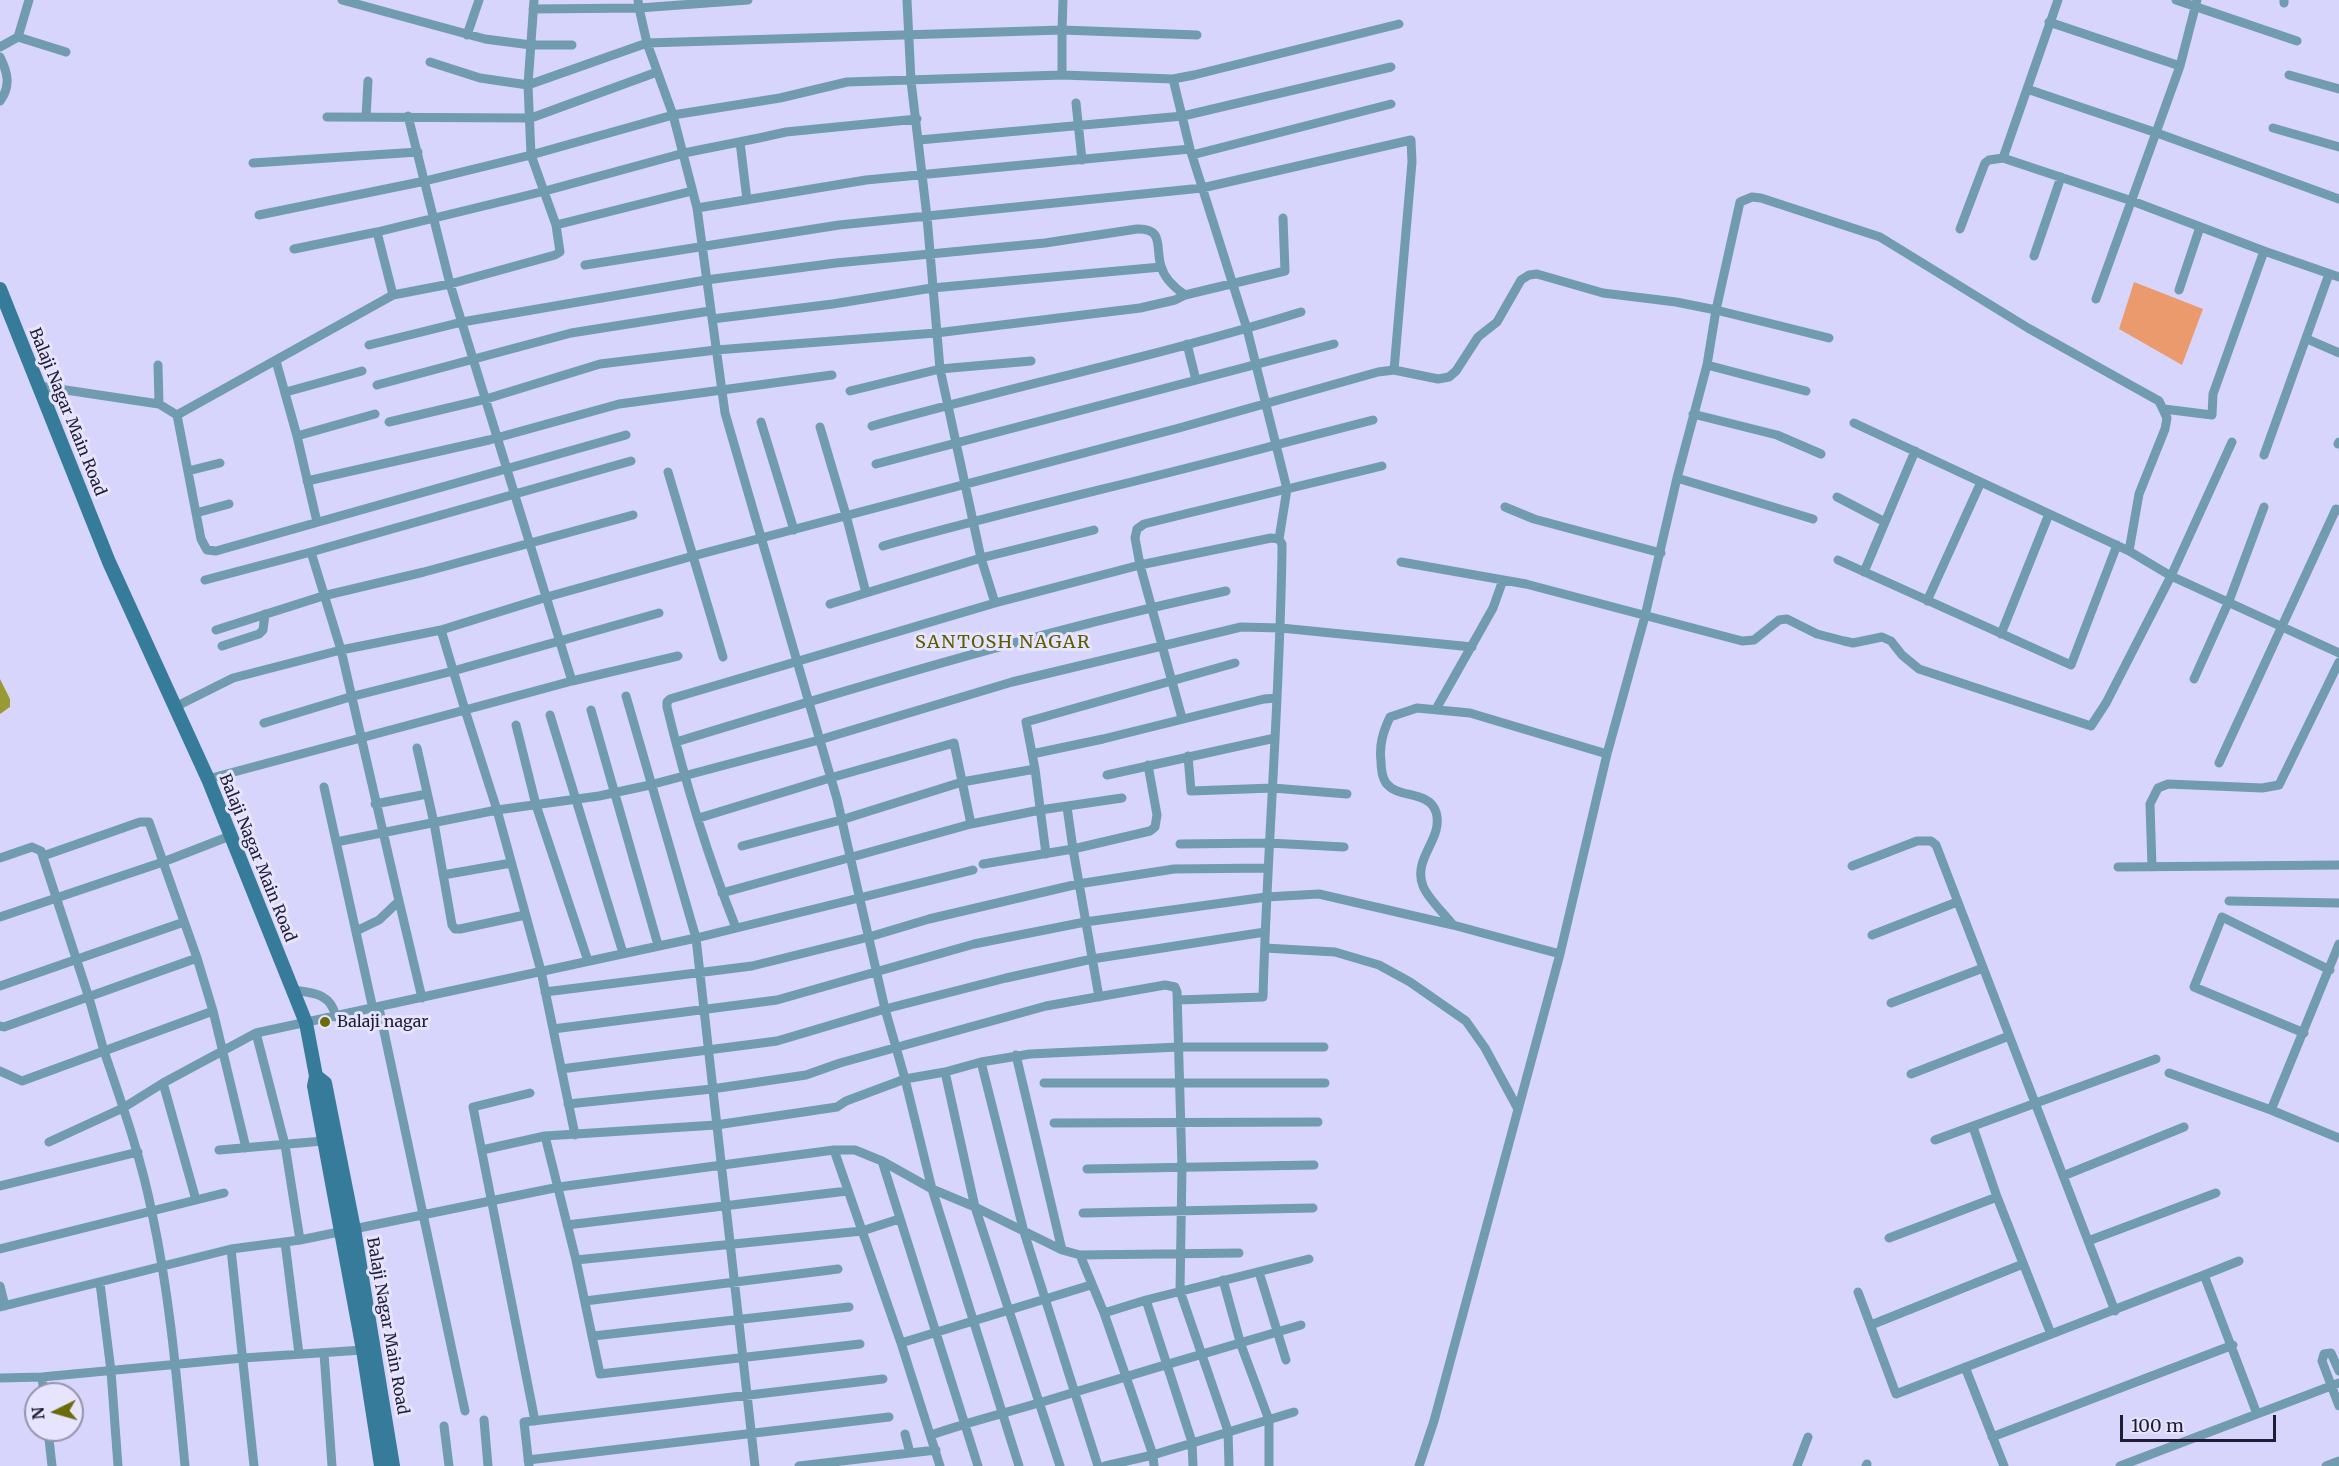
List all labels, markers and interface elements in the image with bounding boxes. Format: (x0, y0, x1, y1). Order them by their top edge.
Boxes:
street label: Balaji Nagar Main Road (24, 325, 110, 499)
district label: SANTOSH NAGAR (915, 632, 1091, 654)
street label: Balaji Nagar Main Road (214, 771, 300, 945)
place label: Balaji nagar (337, 1012, 428, 1032)
marker: Balaji nagar (318, 1015, 332, 1029)
street label: Balaji Nagar Main Road (362, 1236, 412, 1416)
north arrow (24, 1382, 84, 1442)
scale bar (2123, 1403, 2279, 1441)
text: N (28, 1406, 49, 1421)
text: 100 m (2131, 1414, 2184, 1437)

